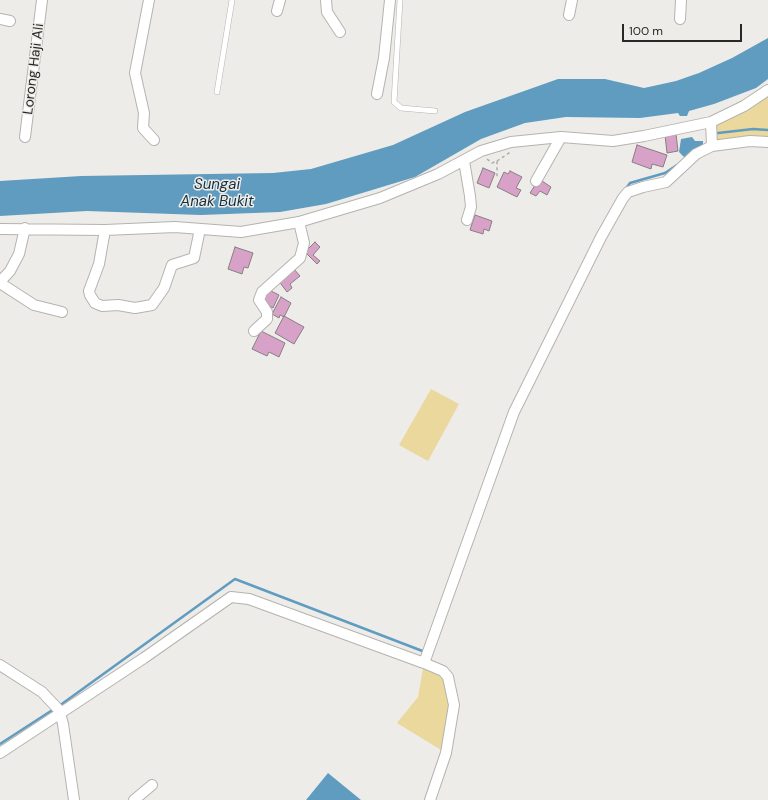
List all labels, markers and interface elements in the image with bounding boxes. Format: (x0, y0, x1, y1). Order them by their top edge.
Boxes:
scale bar (624, 16, 744, 42)
street label: Lorong Haji Ali (20, 23, 48, 115)
text: 100 m (629, 23, 663, 39)
water label: Sungai Anak Bukit (180, 176, 254, 211)

